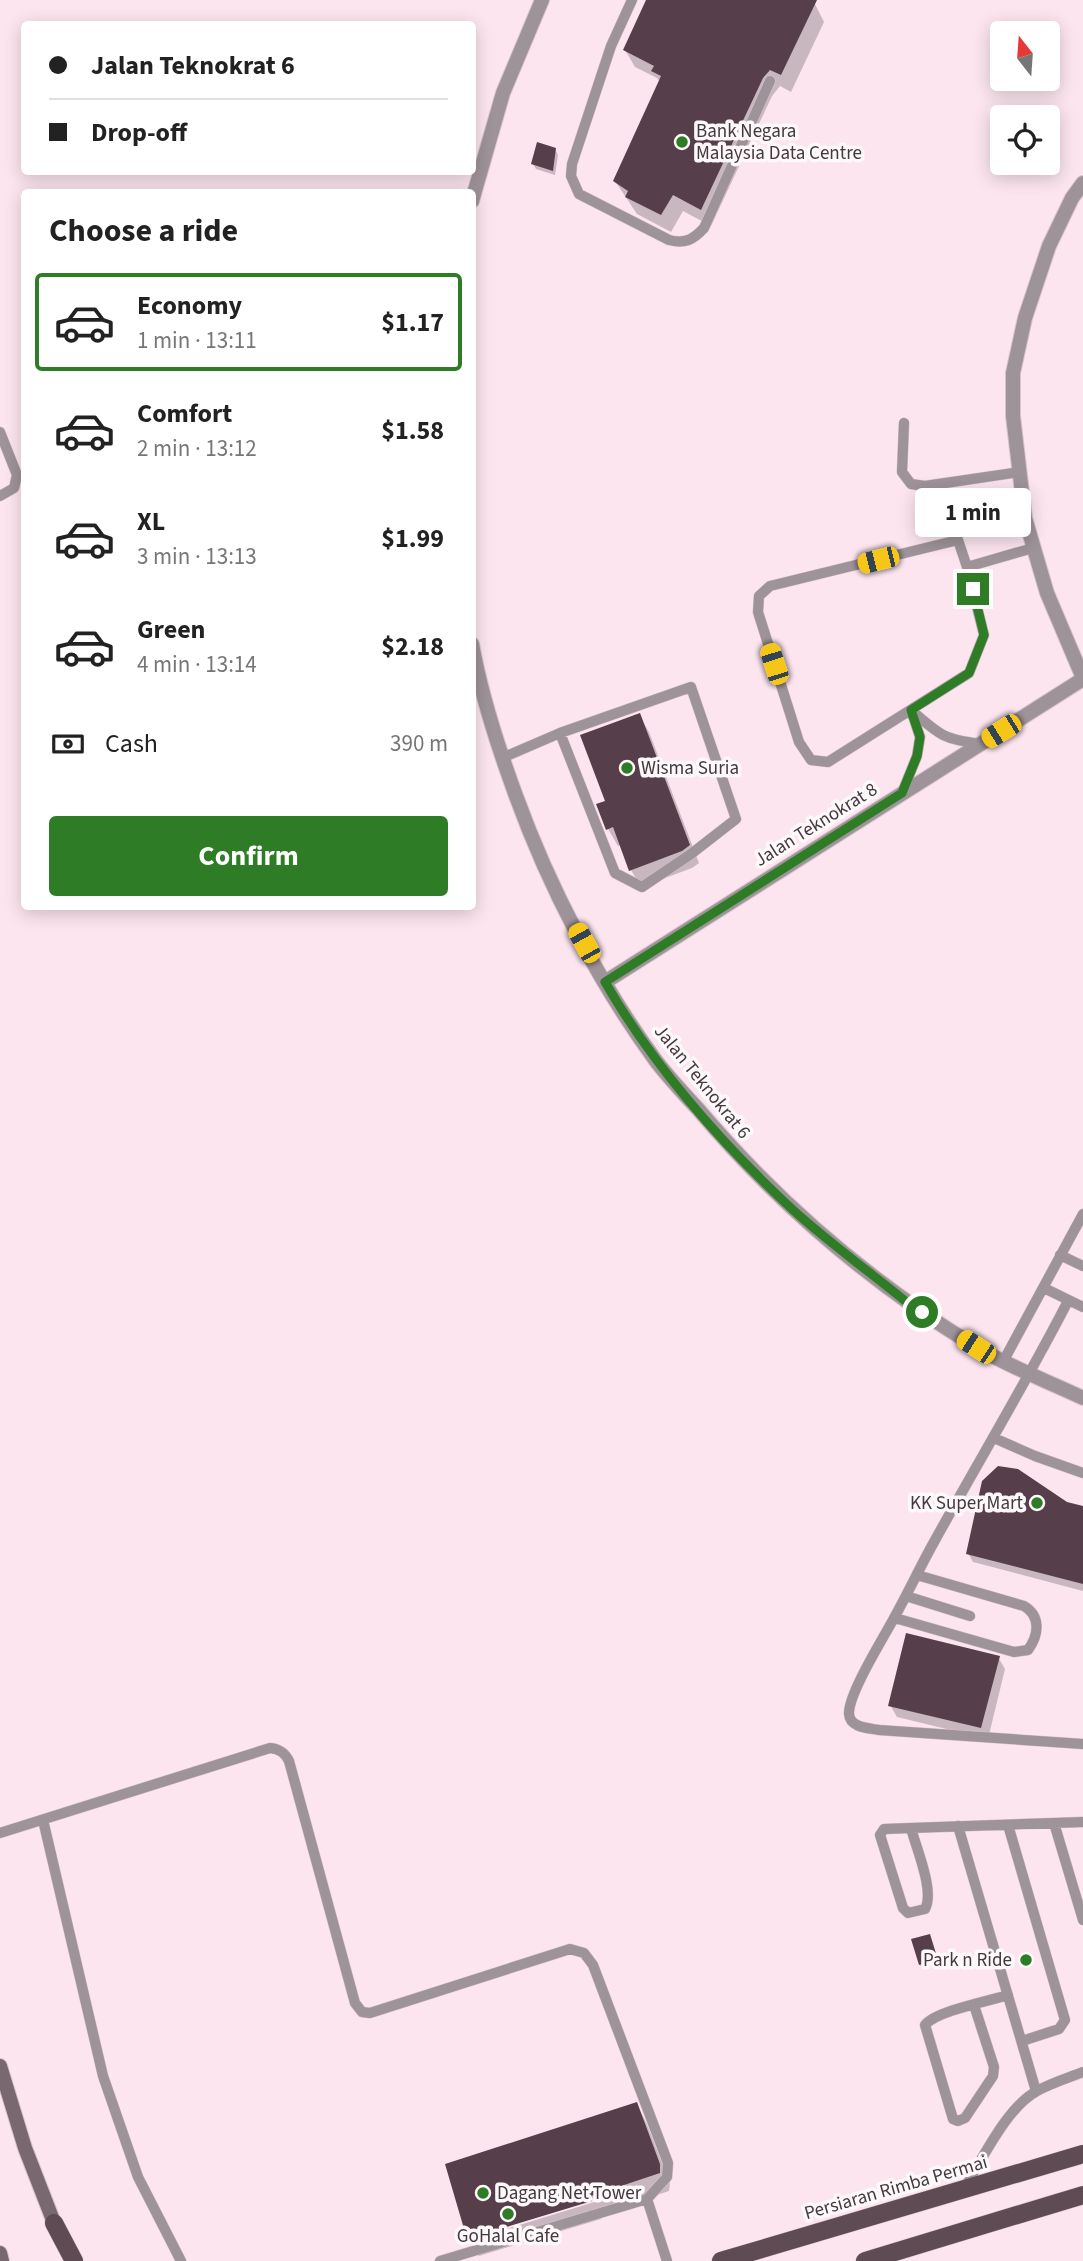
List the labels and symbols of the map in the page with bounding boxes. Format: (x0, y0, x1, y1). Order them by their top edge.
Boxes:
north arrow (990, 21, 1060, 91)
place label: Bank Negara Malaysia Data Centre (696, 118, 862, 167)
marker: Bank Negara Malaysia Data Centre (674, 134, 690, 150)
callout: 1 min (915, 488, 1031, 536)
car (856, 545, 901, 575)
route end (957, 573, 989, 605)
car (758, 641, 791, 687)
car (978, 711, 1025, 751)
place label: Wisma Suria (641, 755, 739, 782)
marker: Wisma Suria (619, 760, 635, 776)
street label: Jalan Teknokrat 8 (749, 776, 883, 874)
car (565, 920, 604, 966)
street label: Jalan Teknokrat 6 (647, 1019, 757, 1145)
route start (906, 1296, 938, 1328)
car (953, 1327, 1000, 1367)
place label: KK Super Mart (910, 1490, 1024, 1517)
marker: KK Super Mart (1029, 1495, 1045, 1511)
place label: Park n Ride (923, 1947, 1012, 1974)
marker: Park n Ride (1018, 1952, 1034, 1968)
street label: Persiaran Rimba Permai (801, 2149, 991, 2227)
place label: Dagang Net Tower (497, 2180, 642, 2207)
marker: Dagang Net Tower (475, 2185, 491, 2201)
marker: GoHalal Cafe (500, 2206, 516, 2222)
place label: GoHalal Cafe (457, 2223, 559, 2250)

